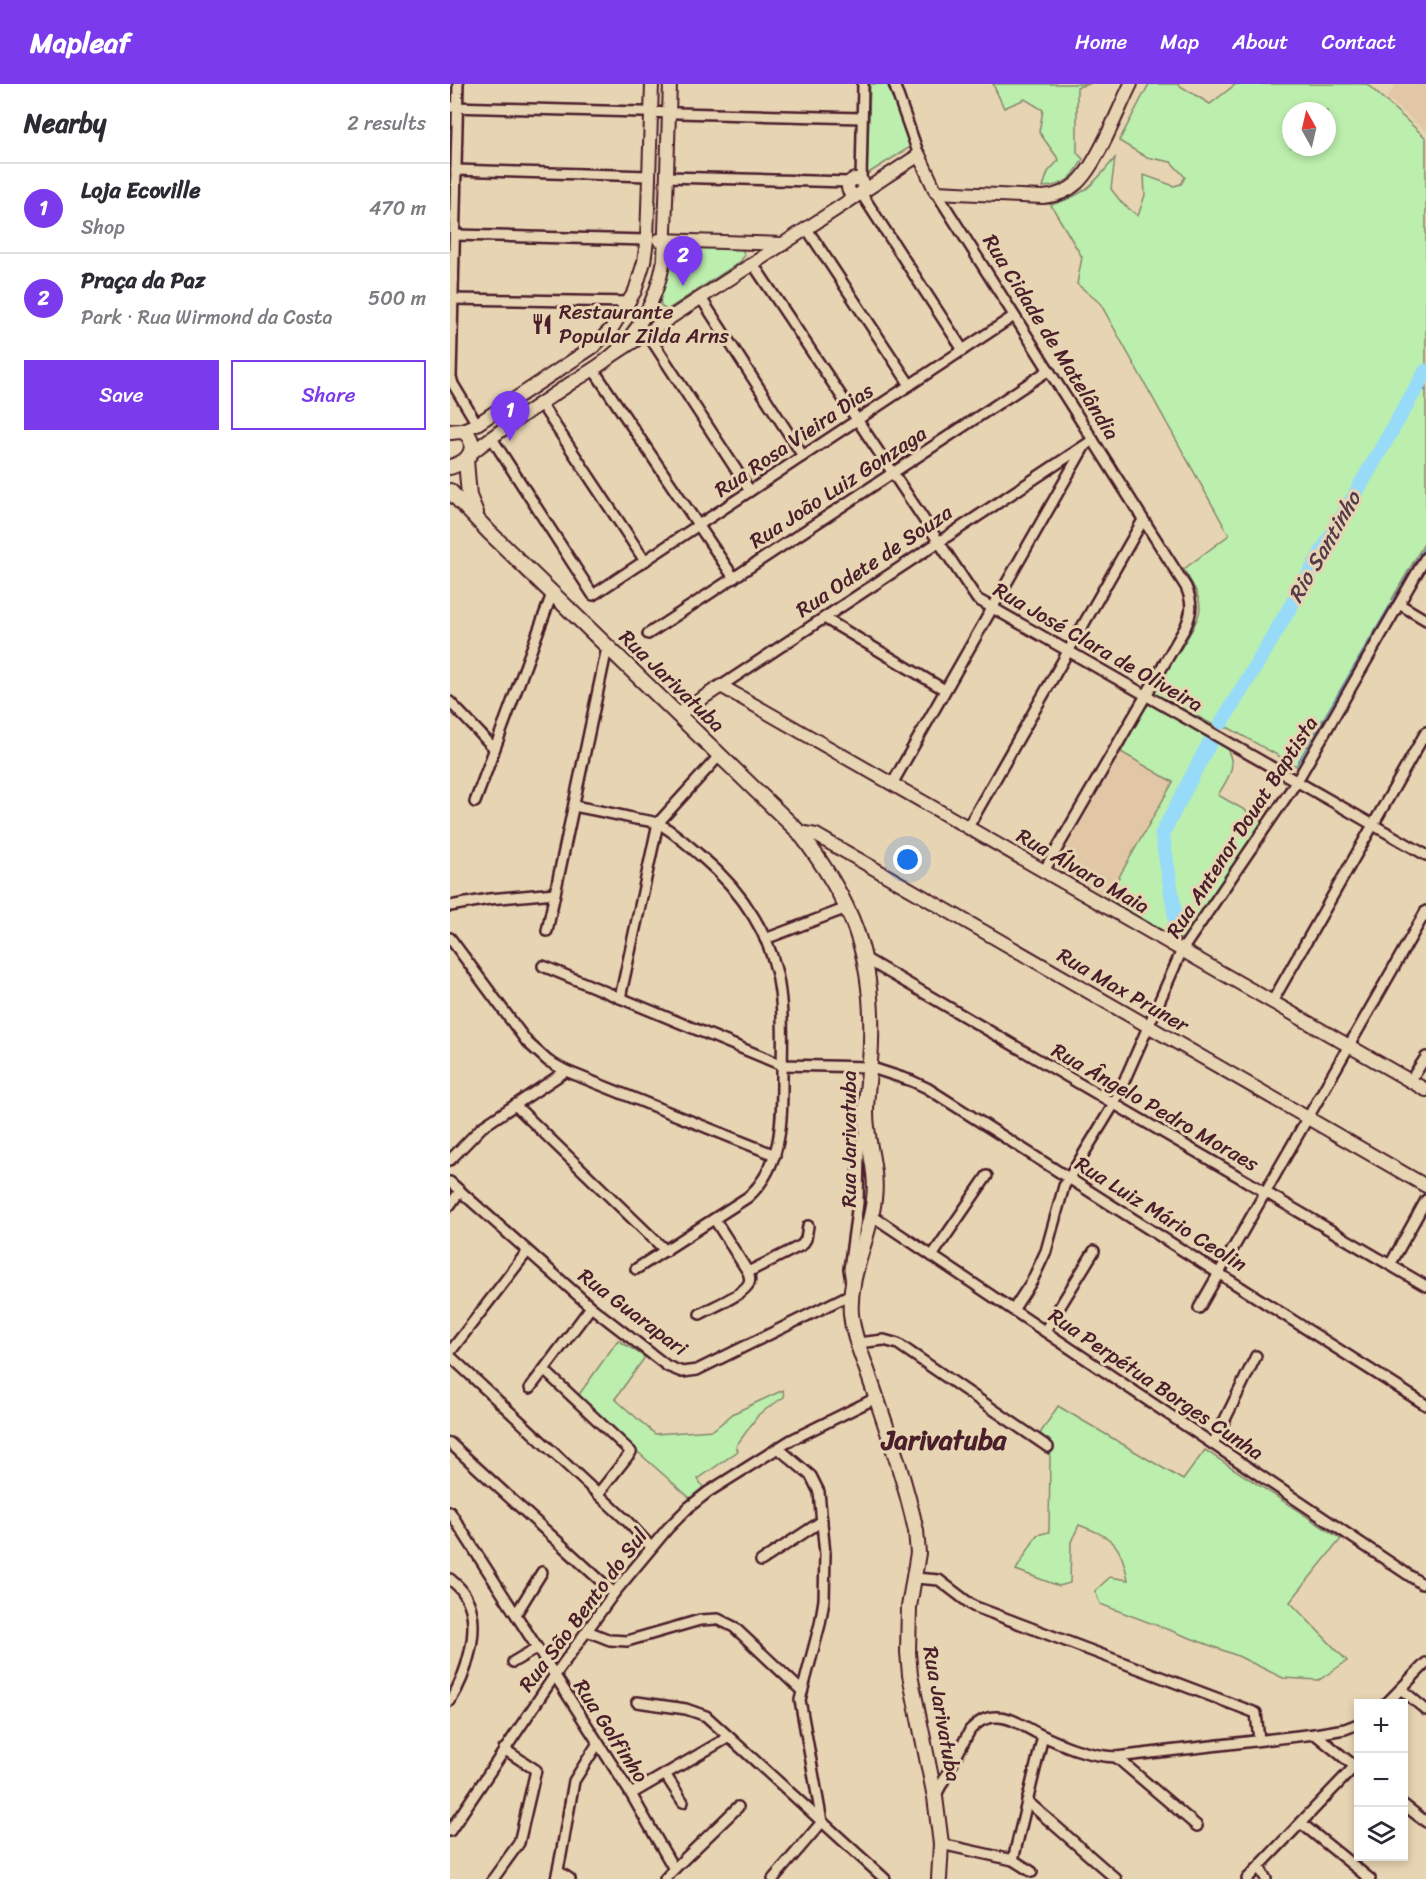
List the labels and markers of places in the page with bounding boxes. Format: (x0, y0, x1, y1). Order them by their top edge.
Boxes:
pin: 2 (664, 236, 702, 286)
place label: Restaurante Popular Zilda Arns (559, 293, 729, 355)
restaurant icon: Restaurante Popular Zilda Arns (530, 312, 554, 336)
pin: 1 (490, 392, 530, 441)

